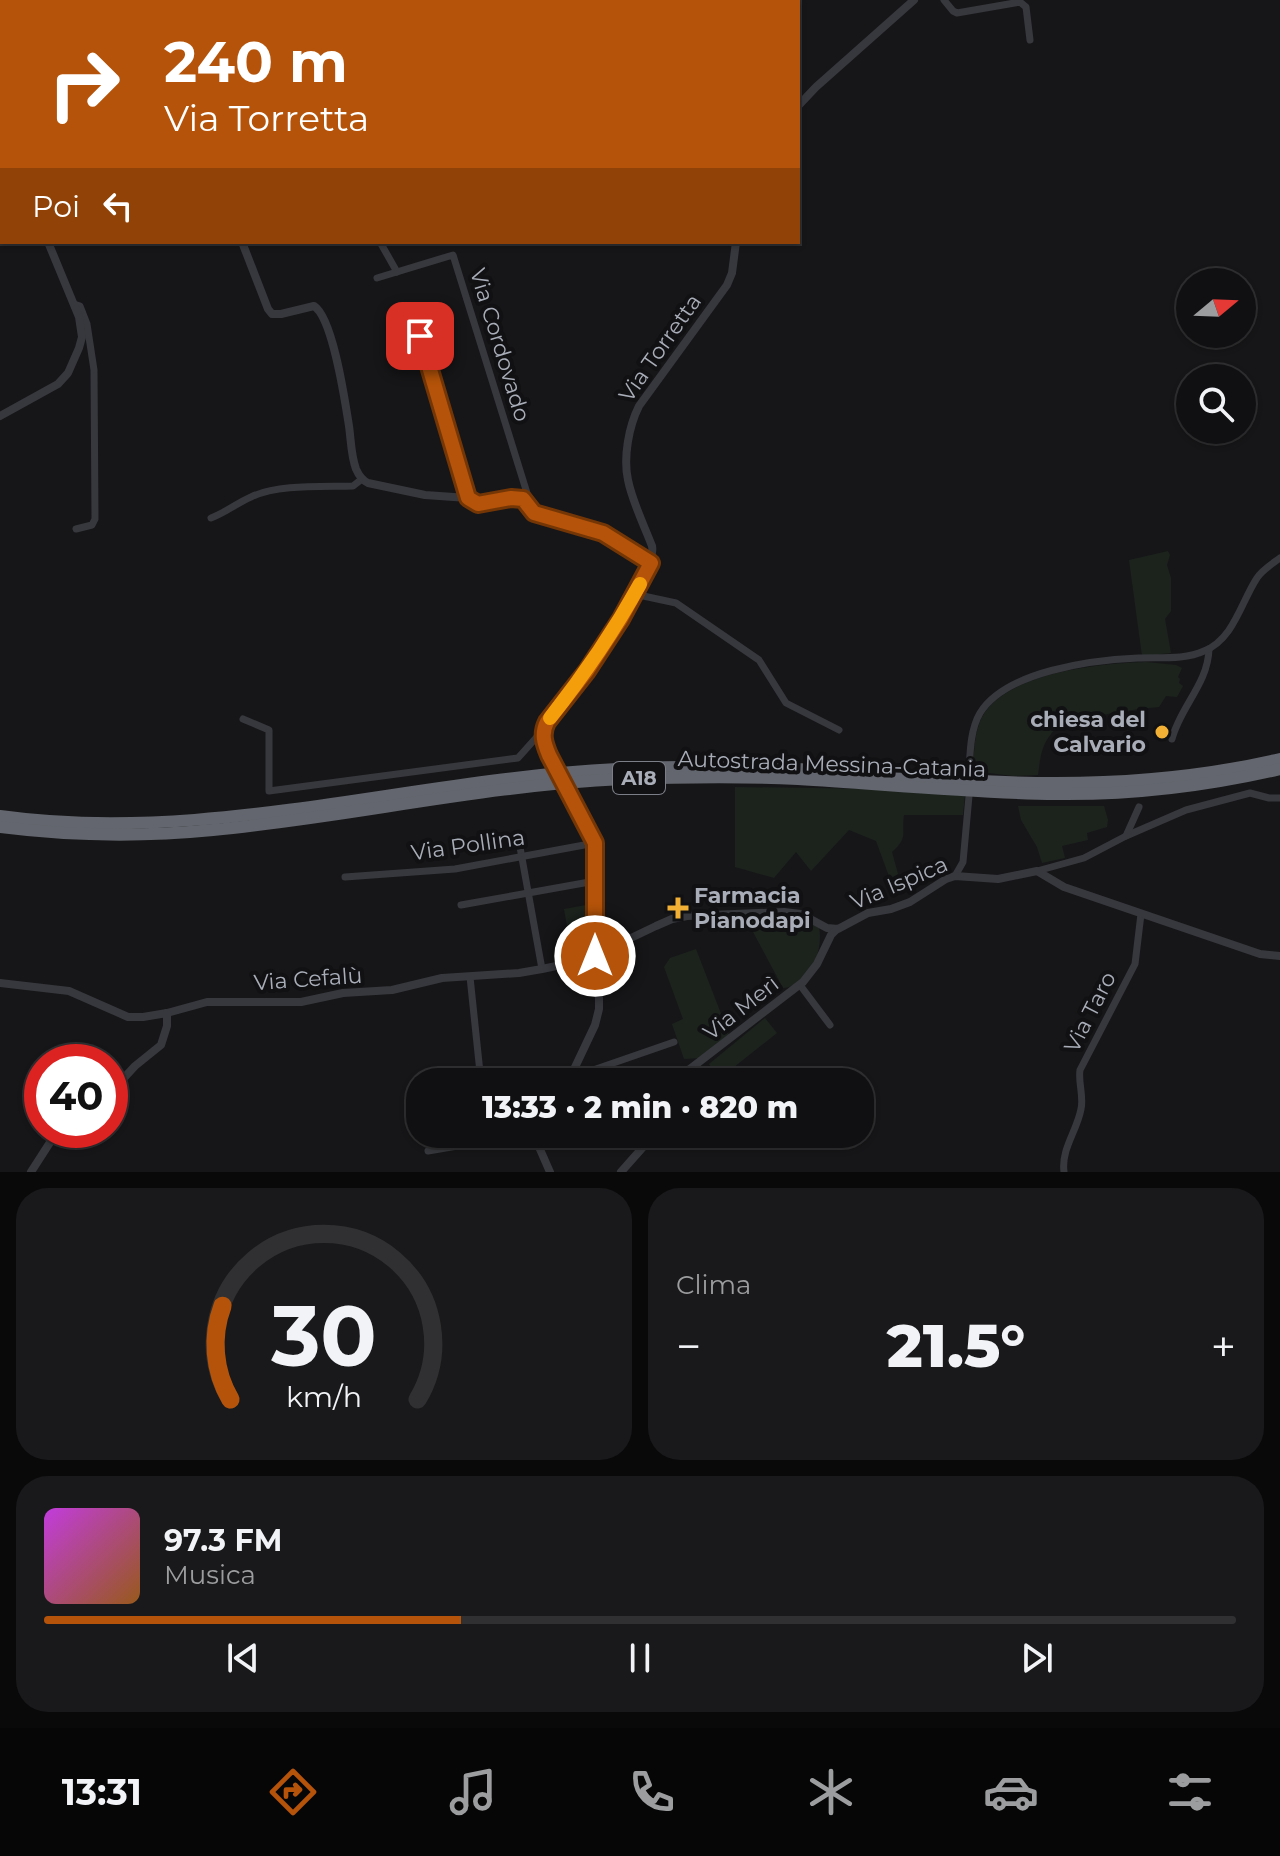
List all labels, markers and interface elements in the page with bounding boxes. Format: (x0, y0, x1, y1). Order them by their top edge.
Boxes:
text: 240 m (164, 28, 348, 96)
icon: right (32, 32, 136, 136)
text: Via Torretta (164, 96, 369, 140)
icon: left (96, 184, 140, 228)
text: Poi (32, 188, 80, 225)
street label: Via Cordovado (464, 265, 536, 425)
north arrow (1176, 268, 1256, 348)
map controls (1176, 268, 1256, 444)
street label: Via Torretta (613, 289, 707, 407)
pin (386, 302, 454, 370)
icon: arrive (398, 314, 442, 358)
button: search (1176, 364, 1256, 444)
place label: chiesa del Calvario (1030, 706, 1146, 758)
marker: chiesa del Calvario (1153, 723, 1171, 741)
street label: Autostrada Messina-Catania (677, 745, 987, 783)
road number: A18 (613, 762, 665, 794)
street label: Via Pollina (409, 824, 527, 866)
street label: Via Ispica (846, 850, 952, 916)
place label: Farmacia Pianodapi (694, 882, 811, 934)
marker: Farmacia Pianodapi (669, 899, 687, 917)
position arrow (553, 914, 637, 998)
street label: Via Cefalù (253, 962, 363, 996)
street label: Via Taro (1058, 967, 1122, 1057)
street label: Via Merì (698, 970, 784, 1046)
speed limit sign: 40 (24, 1044, 128, 1148)
text: 13:33 · 2 min · 820 m (482, 1089, 798, 1126)
text: Clima (676, 1269, 751, 1301)
text: 30 (270, 1285, 377, 1387)
text: 21.5° (887, 1309, 1025, 1382)
text: − (676, 1319, 701, 1373)
text: + (1211, 1319, 1236, 1373)
text: km/h (286, 1379, 362, 1414)
text: 97.3 FM (164, 1522, 282, 1559)
text: Musica (164, 1559, 256, 1591)
icon: previous (221, 1636, 265, 1680)
icon: pause (618, 1636, 662, 1680)
icon: next (1015, 1636, 1059, 1680)
icon: directions (265, 1764, 321, 1820)
icon: music (445, 1764, 501, 1820)
icon: phone (624, 1764, 680, 1820)
icon: climate (803, 1764, 859, 1820)
icon: car (983, 1764, 1039, 1820)
icon: filters (1162, 1764, 1218, 1820)
text: 13:31 (62, 1770, 142, 1814)

